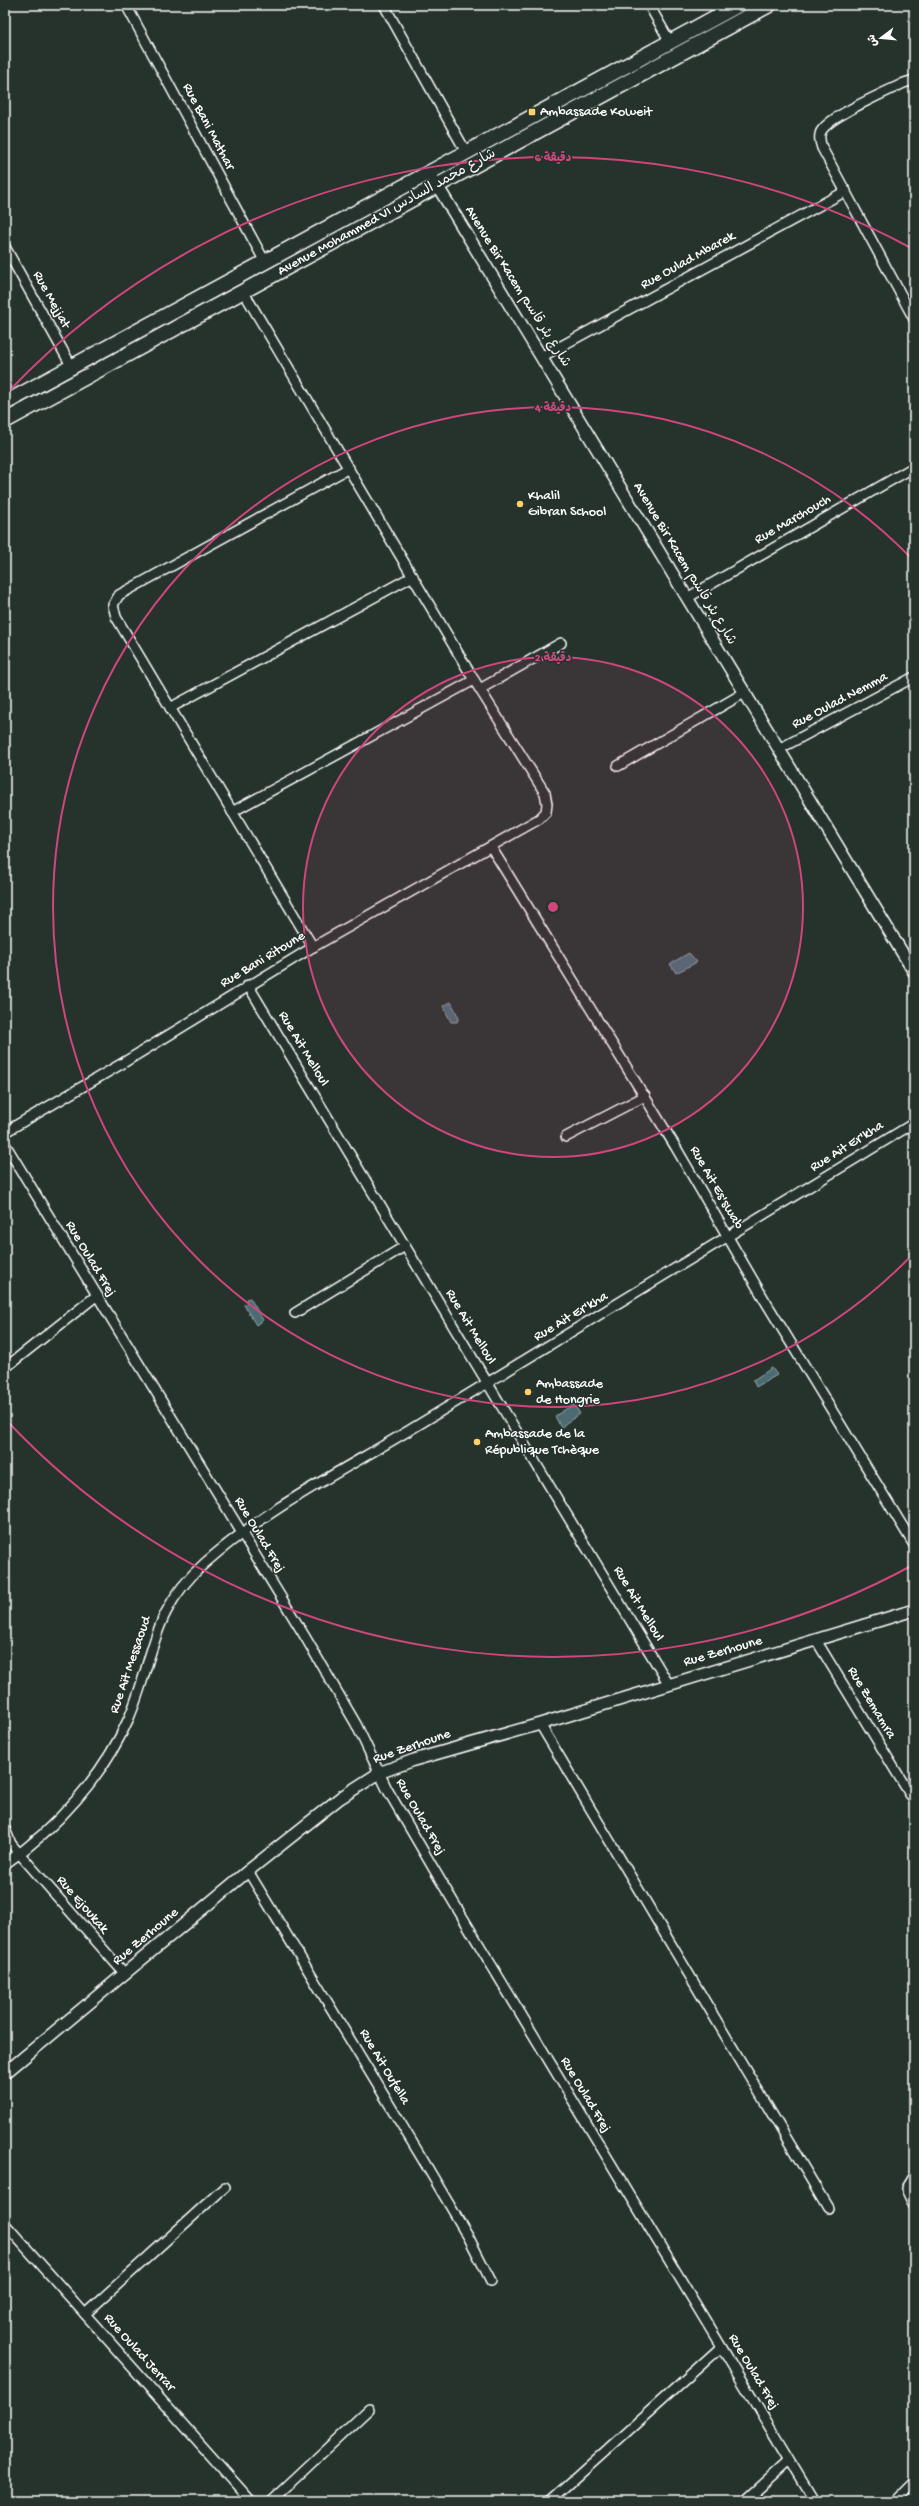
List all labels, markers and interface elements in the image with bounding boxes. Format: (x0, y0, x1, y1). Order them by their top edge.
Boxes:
north arrow (861, 18, 901, 58)
text: ش (866, 33, 881, 48)
street label: Rue Bani Mathar (178, 81, 238, 174)
place label: Ambassade Koweit (540, 104, 653, 121)
marker: Ambassade Koweit (527, 107, 537, 117)
street label: Avenue Mohammed VI شارع محمد السادس (275, 146, 499, 280)
text: 6 دقيقة (535, 151, 572, 166)
street label: Avenue Bir Kacem شارع بئر قاسم (460, 203, 574, 371)
street label: Rue Oulad Mbarek (638, 227, 740, 294)
street label: Rue Mejjat (28, 268, 74, 333)
text: 4 دقيقة (534, 401, 572, 416)
street label: Avenue Bir Kacem شارع بئر قاسم (629, 480, 739, 648)
place label: Khalil Gibran School (528, 488, 606, 521)
street label: Rue Marchouch (752, 491, 835, 549)
marker: Khalil Gibran School (515, 499, 525, 509)
text: 2 دقيقة (535, 651, 572, 666)
street label: Rue Oulad Nemma (789, 668, 892, 733)
centre of rings (546, 900, 560, 914)
street label: Rue Bani Ritoune (217, 928, 309, 992)
street label: Rue Ait Melloul (274, 1008, 332, 1090)
street label: Rue Ait Er'kha (807, 1117, 888, 1176)
street label: Rue Ait Es'swab (685, 1143, 747, 1233)
street label: Rue Oulad Frej (61, 1218, 119, 1300)
street label: Rue Ait Melloul (441, 1286, 499, 1368)
street label: Rue Ait Er'kha (531, 1288, 612, 1346)
place label: Ambassade de Hongrie (536, 1376, 604, 1409)
marker: Ambassade de Hongrie (523, 1387, 533, 1397)
place label: Ambassade de la République Tchèque (485, 1426, 600, 1459)
marker: Ambassade de la République Tchèque (472, 1437, 482, 1447)
street label: Rue Oulad Frej (230, 1494, 288, 1576)
street label: Rue Ait Melloul (609, 1563, 667, 1645)
street label: Rue Aït Messaoud (106, 1612, 156, 1716)
street label: Rue Zerhoune (682, 1632, 765, 1671)
street label: Rue Zemamra (843, 1664, 900, 1743)
street label: Rue Zerhoune (371, 1726, 454, 1768)
street label: Rue Oulad Frej (391, 1776, 449, 1858)
street label: Rue Ejoukak (52, 1873, 113, 1939)
street label: Rue Zerhoune (110, 1904, 183, 1970)
street label: Rue Ait Oufella (355, 2026, 414, 2109)
street label: Rue Oulad Frej (556, 2054, 614, 2136)
street label: Rue Oulad Jerrar (100, 2310, 179, 2396)
street label: Rue Oulad Frej (724, 2331, 782, 2413)

